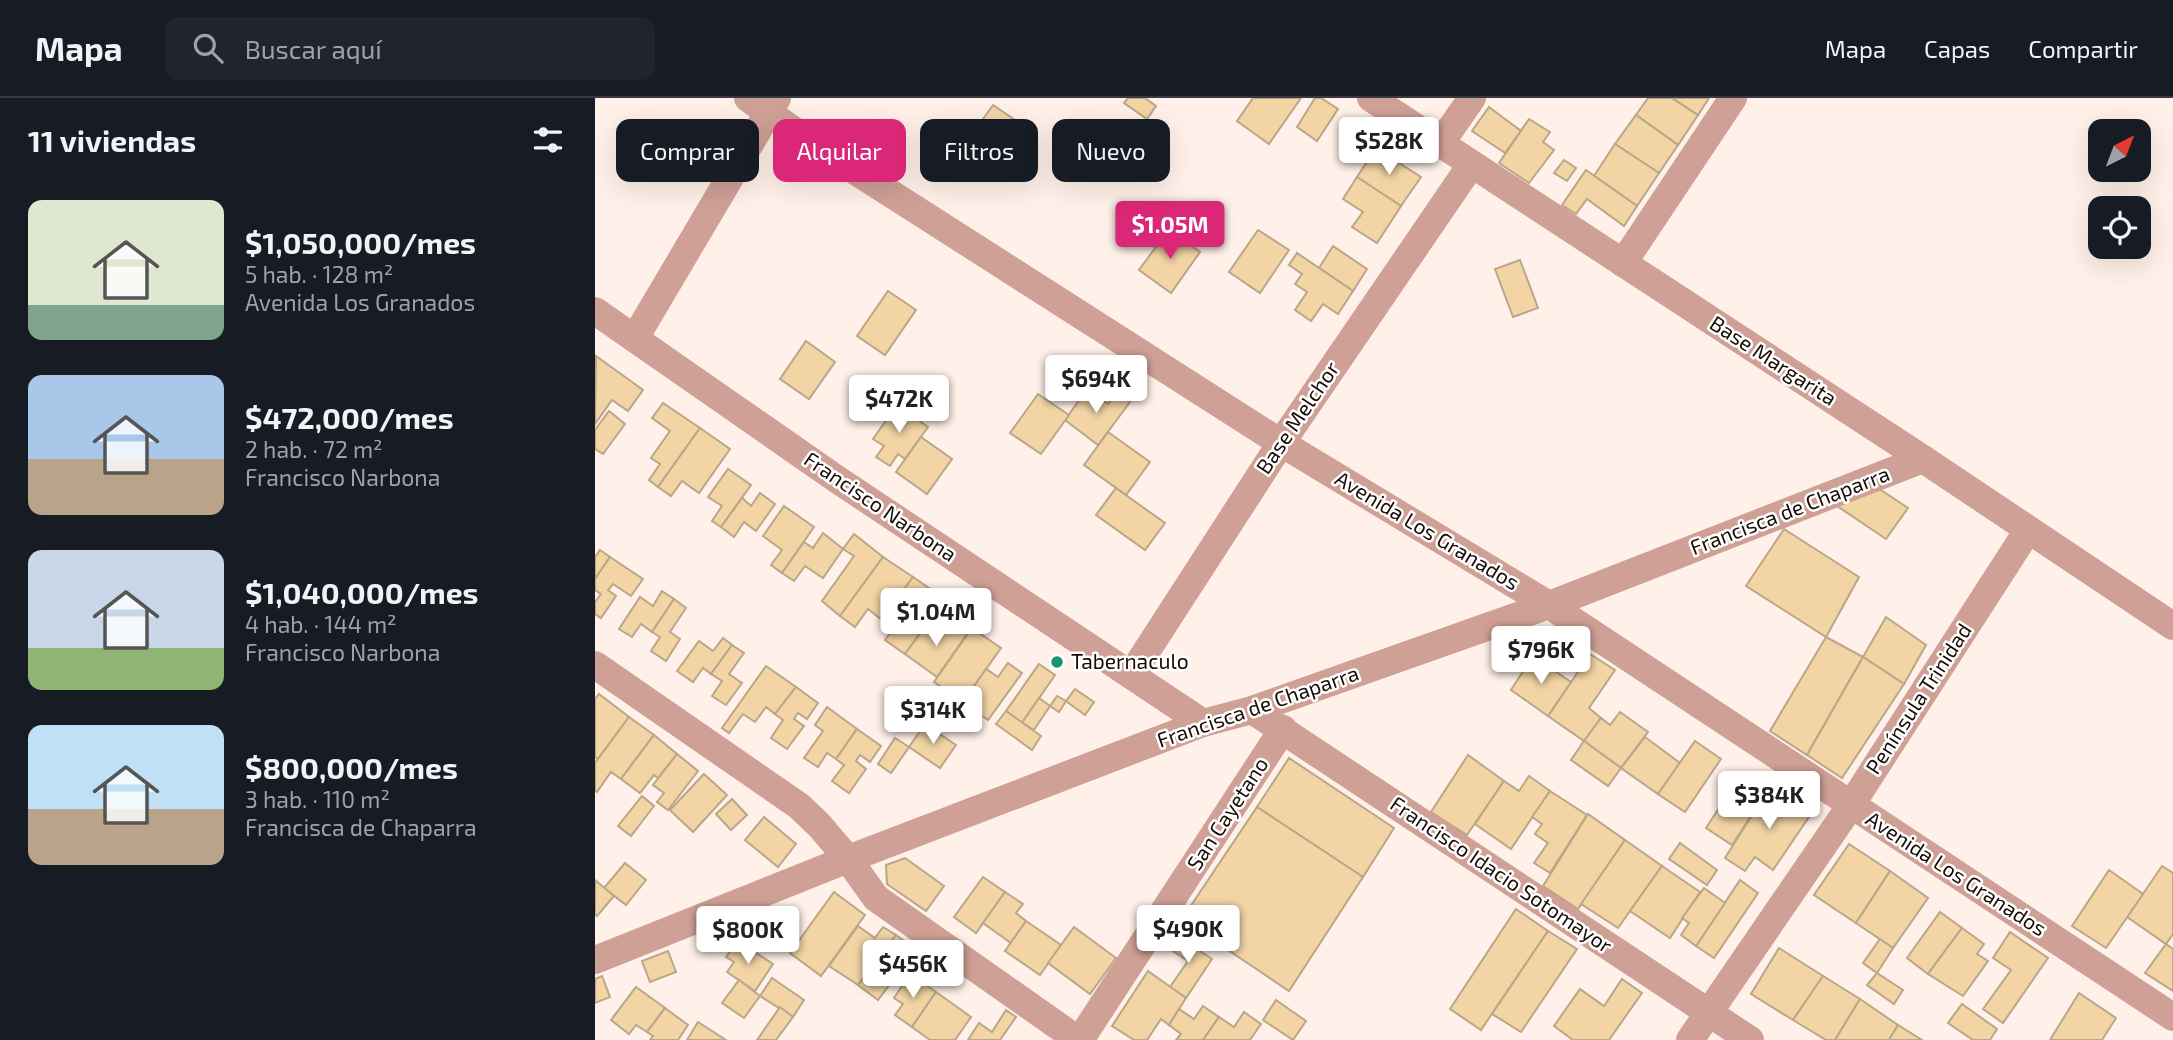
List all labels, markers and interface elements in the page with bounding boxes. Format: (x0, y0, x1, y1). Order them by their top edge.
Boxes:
search box (165, 17, 655, 80)
text: Mapa (35, 28, 123, 68)
icon: search (189, 29, 227, 67)
text: Buscar aquí (245, 33, 382, 64)
text: Mapa (1825, 34, 1886, 63)
text: Capas (1924, 34, 1990, 63)
text: Compartir (2028, 34, 2138, 63)
pin: $528K (1340, 118, 1438, 177)
chip: Comprar (616, 119, 759, 182)
chip: Alquilar (773, 119, 906, 182)
chip: Filtros (920, 119, 1038, 182)
chip: Nuevo (1052, 119, 1170, 182)
north arrow (2088, 119, 2151, 182)
map controls (2088, 119, 2151, 259)
icon: filters (529, 121, 567, 159)
text: 11 viviendas (28, 122, 196, 158)
text: $528K (1355, 126, 1423, 154)
button: locate (2088, 196, 2151, 259)
pin: $1.05M (1113, 202, 1227, 261)
text: $1.05M (1131, 210, 1209, 238)
text: $1,050,000/mes (245, 224, 476, 260)
icon: home (84, 228, 168, 312)
text: 5 hab. · 128 m² (245, 260, 393, 288)
text: Avenida Los Granados (245, 288, 475, 316)
street label: Base Margarita (1706, 310, 1842, 410)
pin: $694K (1047, 356, 1145, 415)
street label: Base Melchor (1250, 356, 1344, 478)
text: $694K (1061, 364, 1131, 392)
pin: $472K (850, 376, 948, 435)
text: $472K (865, 384, 933, 412)
text: $472,000/mes (245, 399, 454, 435)
icon: home (84, 403, 168, 487)
text: 2 hab. · 72 m² (245, 435, 383, 463)
street label: Francisco Narbona (800, 446, 962, 566)
street label: Francisca de Chaparra (1686, 460, 1893, 559)
text: Francisco Narbona (245, 463, 440, 491)
street label: Avenida Los Granados (1331, 465, 1524, 595)
text: $1,040,000/mes (245, 574, 479, 610)
icon: home (84, 578, 168, 662)
pin: $1.04M (879, 588, 993, 648)
text: $1.04M (896, 597, 976, 625)
text: 4 hab. · 144 m² (245, 610, 397, 638)
street label: Península Trinidad (1860, 618, 1976, 778)
pin: $796K (1492, 626, 1590, 686)
text: $796K (1507, 635, 1575, 663)
text: Francisco Narbona (245, 638, 440, 666)
place label: Tabernaculo (1071, 648, 1189, 673)
marker: Tabernaculo (1049, 654, 1065, 670)
street label: Francisca de Chaparra (1153, 659, 1362, 752)
pin: $314K (884, 686, 982, 746)
text: $314K (900, 695, 966, 723)
text: $800,000/mes (245, 749, 458, 785)
street label: San Cayetano (1181, 752, 1273, 874)
icon: home (84, 753, 168, 837)
pin: $384K (1720, 772, 1818, 831)
text: $384K (1734, 780, 1804, 808)
text: 3 hab. · 110 m² (245, 785, 390, 813)
street label: Francisco Idacio Sotomayor (1386, 790, 1618, 958)
street label: Avenida Los Granados (1862, 805, 2052, 940)
text: Francisca de Chaparra (245, 813, 477, 841)
pin: $800K (699, 906, 797, 966)
pin: $490K (1139, 906, 1237, 965)
text: $490K (1153, 914, 1223, 942)
text: $800K (712, 915, 784, 943)
pin: $456K (864, 940, 962, 1000)
text: $456K (879, 949, 947, 977)

